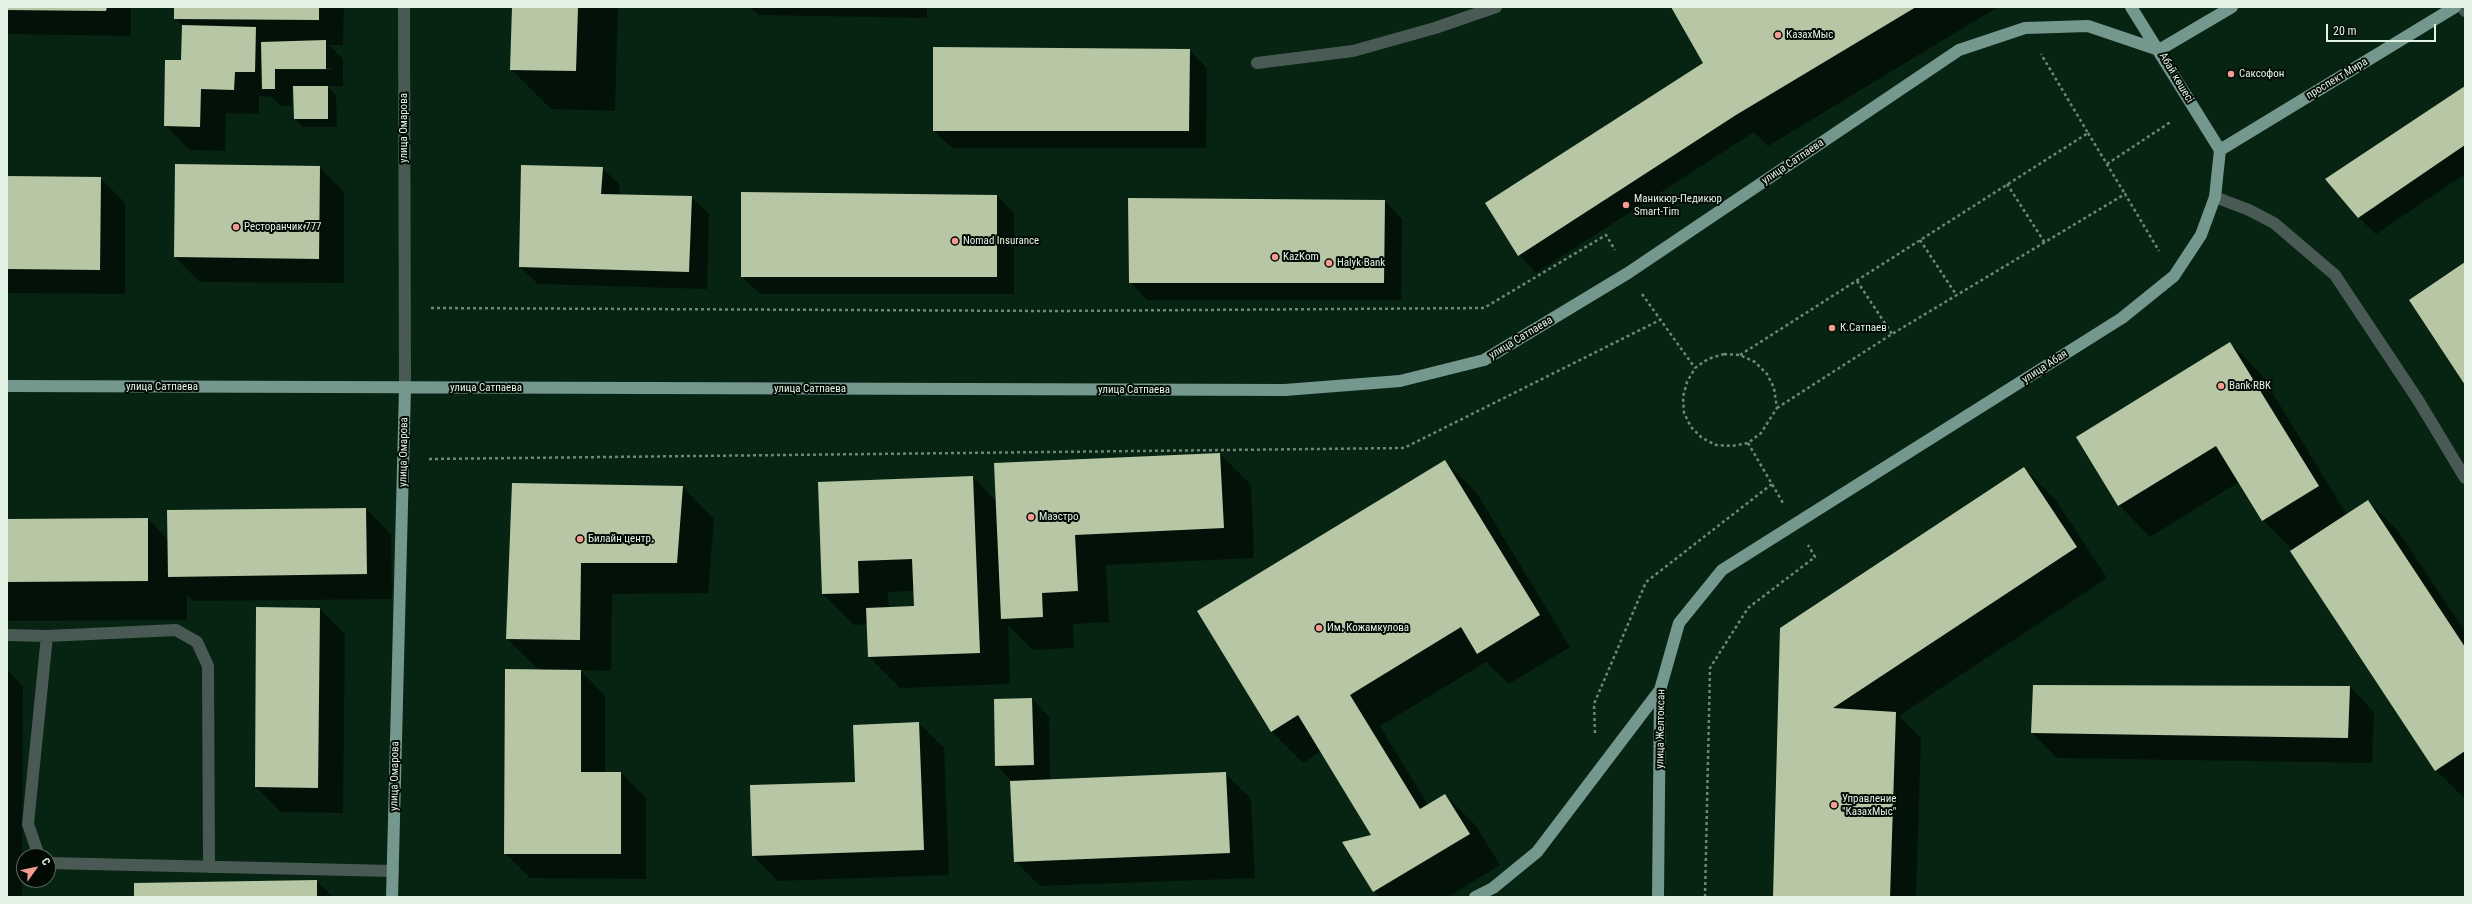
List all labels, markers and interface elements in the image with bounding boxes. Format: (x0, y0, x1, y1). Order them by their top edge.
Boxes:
scale bar (2328, 16, 2438, 42)
text: 20 m (2333, 24, 2357, 38)
place label: КазахМыс (1786, 28, 1833, 42)
marker: КазахМыс (1773, 30, 1783, 40)
street label: Абай көшесі (2156, 50, 2196, 106)
street label: проспект Мира (2304, 55, 2370, 103)
place label: Саксофон (2239, 67, 2284, 81)
marker: Саксофон (2226, 69, 2236, 79)
street label: улица Омарова (397, 93, 411, 163)
street label: улица Сатпаева (1759, 136, 1827, 188)
place label: Маникюр-Педикюр Smart-Tim (1634, 192, 1722, 218)
marker: Маникюр-Педикюр Smart-Tim (1621, 200, 1631, 210)
place label: Ресторанчик 777 (244, 220, 322, 234)
marker: Ресторанчик 777 (231, 222, 241, 232)
place label: Nomad Insurance (963, 234, 1039, 248)
marker: Nomad Insurance (950, 236, 960, 246)
place label: KazKom (1283, 250, 1319, 264)
marker: KazKom (1270, 252, 1280, 262)
place label: Halyk Bank (1337, 256, 1385, 270)
marker: Halyk Bank (1324, 258, 1334, 268)
street label: улица Сатпаева (1487, 314, 1555, 362)
place label: К.Сатпаев (1840, 321, 1887, 335)
marker: К.Сатпаев (1827, 323, 1837, 333)
street label: улица Абая (2020, 347, 2070, 387)
place label: Bank RBK (2229, 379, 2271, 393)
street label: улица Сатпаева (126, 380, 198, 394)
street label: улица Сатпаева (450, 381, 522, 395)
marker: Bank RBK (2216, 381, 2226, 391)
street label: улица Сатпаева (774, 382, 846, 396)
street label: улица Сатпаева (1098, 383, 1170, 397)
street label: улица Омарова (397, 417, 411, 487)
place label: Маэстро (1039, 510, 1078, 524)
marker: Маэстро (1026, 512, 1036, 522)
place label: Билайн центр. (588, 532, 654, 546)
marker: Билайн центр. (575, 534, 585, 544)
place label: Им. Кожамкулова (1327, 621, 1409, 635)
marker: Им. Кожамкулова (1314, 623, 1324, 633)
street label: улица Желтоксан (1654, 689, 1668, 769)
street label: улица Омарова (388, 741, 402, 811)
place label: Управление "КазахМыс" (1842, 792, 1896, 818)
marker: Управление "КазахМыс" (1829, 800, 1839, 810)
north arrow (16, 848, 56, 888)
text: С (38, 856, 53, 868)

